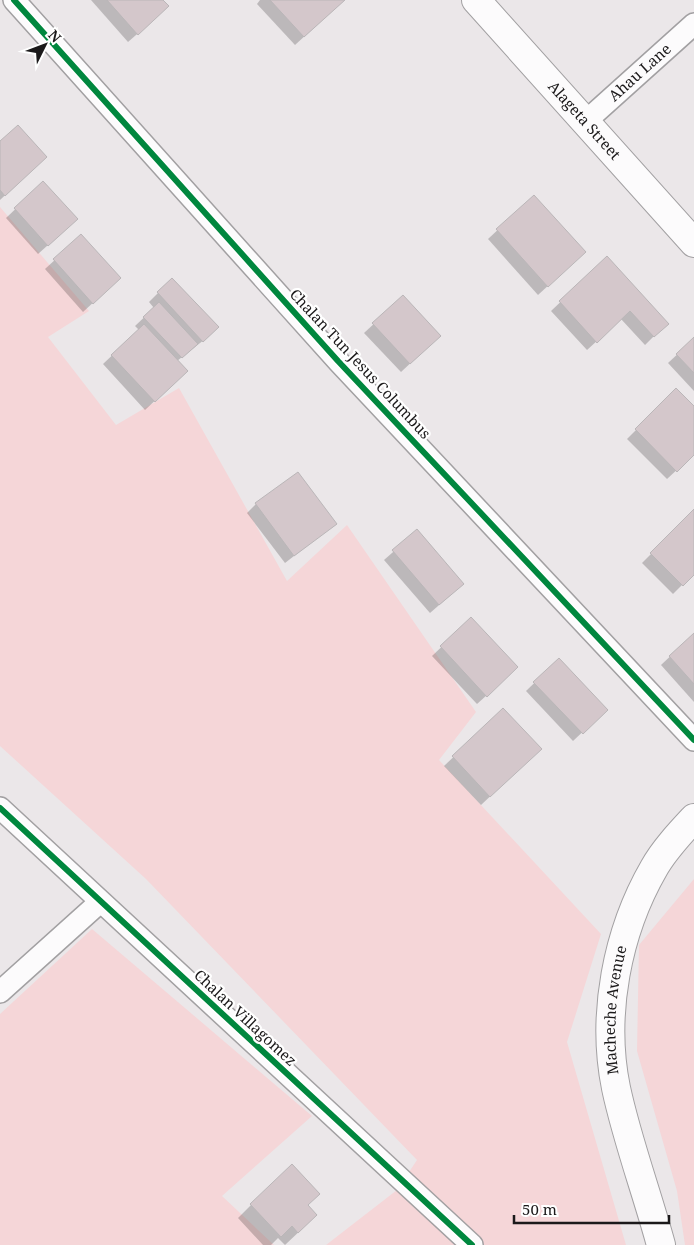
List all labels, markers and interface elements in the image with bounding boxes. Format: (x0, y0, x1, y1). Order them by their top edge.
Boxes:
north arrow (20, 20, 70, 70)
text: N (44, 26, 66, 46)
street label: Ahau Lane (604, 38, 675, 105)
street label: Alageta Street (544, 76, 626, 164)
street label: Chalan Tun Jesus Columbus (286, 284, 436, 443)
street label: Macheche Avenue (599, 943, 631, 1076)
street label: Chalan Villagomez (190, 965, 301, 1070)
scale bar (514, 1192, 669, 1224)
text: 50 m (522, 1199, 557, 1219)

